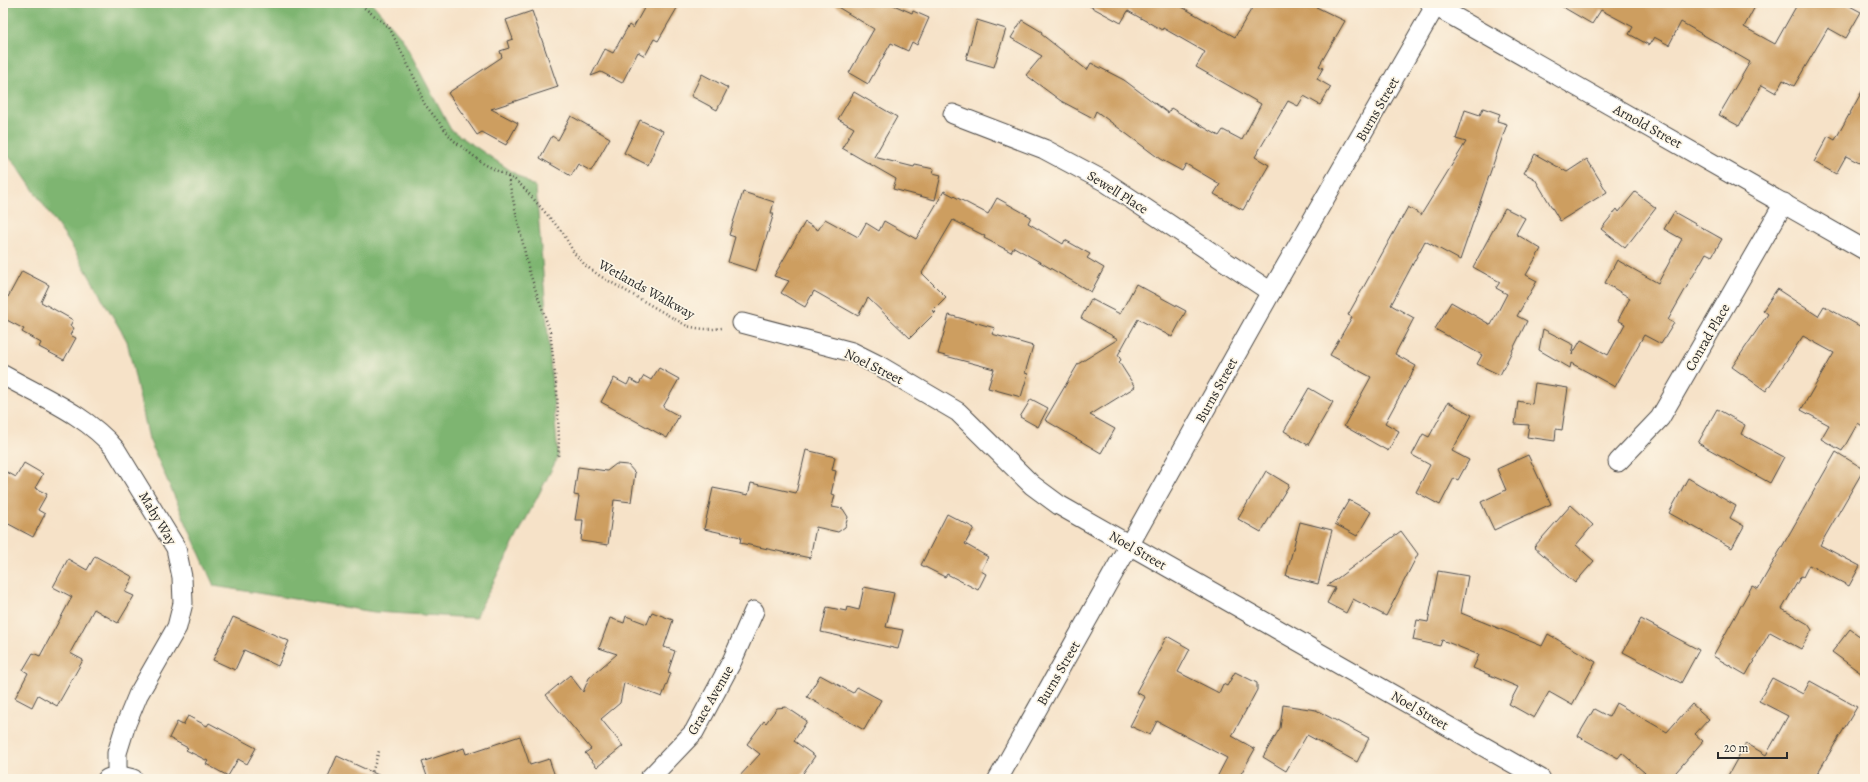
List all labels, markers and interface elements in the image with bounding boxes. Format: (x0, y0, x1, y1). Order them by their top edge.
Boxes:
street label: Burns Street (1351, 73, 1404, 145)
street label: Arnold Street (1609, 99, 1686, 153)
street label: Sewell Place (1084, 166, 1152, 219)
street label: Wetlands Walkway (594, 255, 699, 324)
street label: Conrad Place (1680, 300, 1734, 374)
street label: Noel Street (841, 344, 907, 389)
street label: Burns Street (1191, 354, 1242, 426)
street label: Mahy Way (134, 488, 181, 549)
street label: Noel Street (1105, 526, 1170, 575)
street label: Burns Street (1032, 637, 1085, 709)
street label: Grace Avenue (683, 662, 738, 738)
street label: Noel Street (1387, 686, 1452, 735)
scale bar (1718, 734, 1787, 760)
text: 20 m (1724, 740, 1748, 756)

